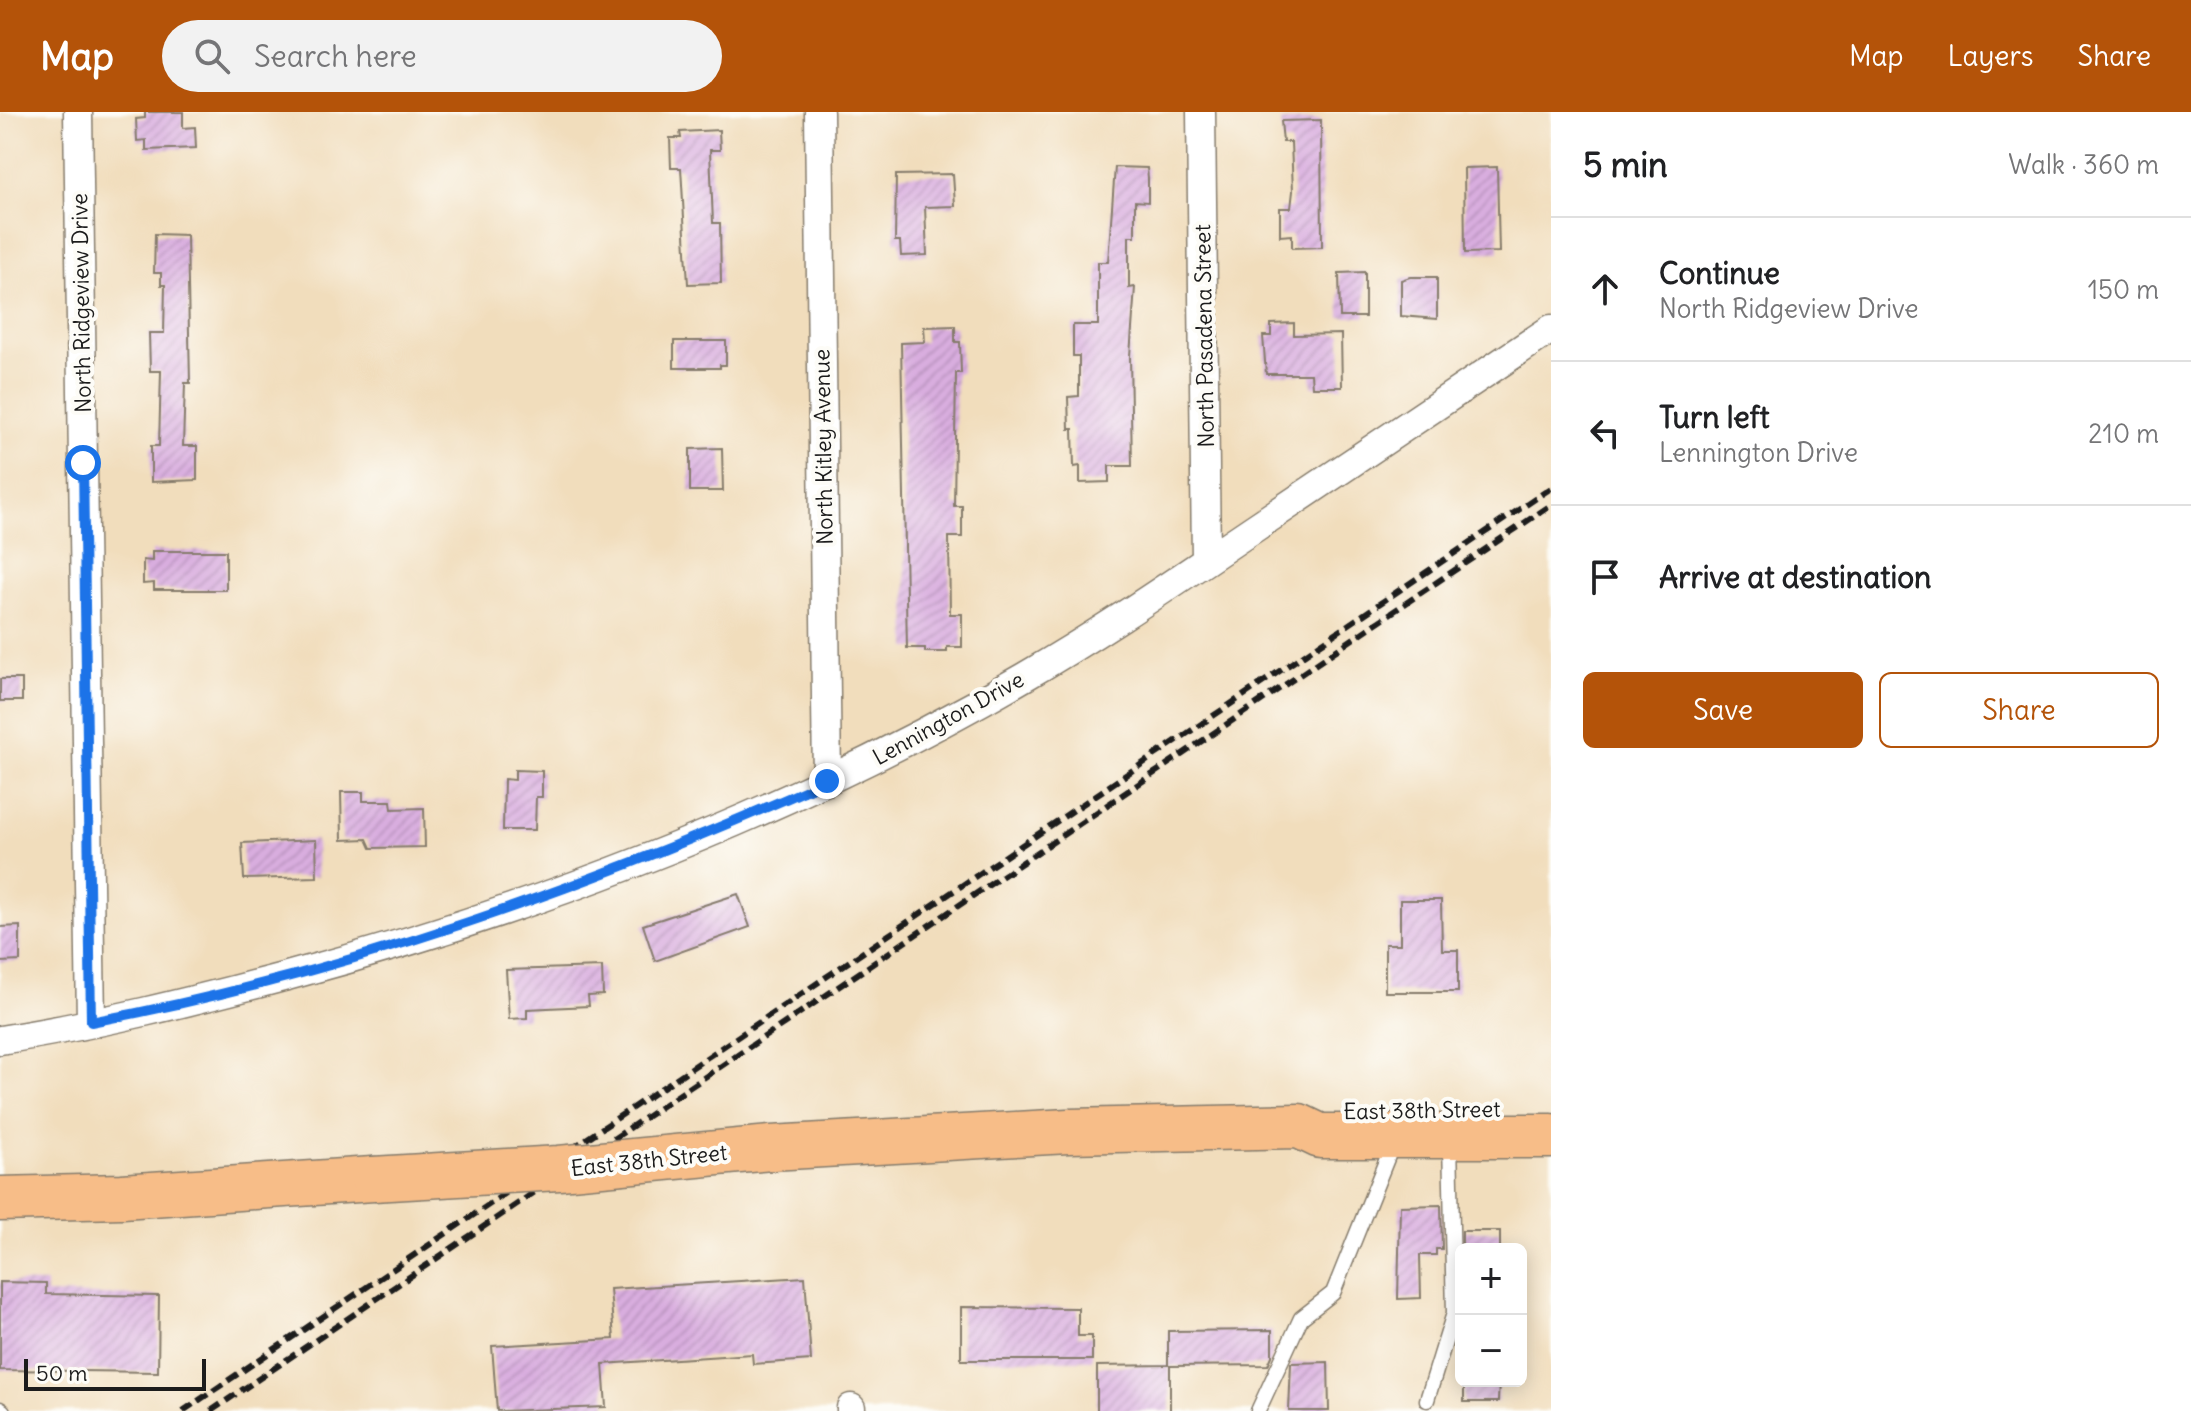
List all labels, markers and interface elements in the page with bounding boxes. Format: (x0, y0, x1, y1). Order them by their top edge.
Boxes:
search box (162, 20, 722, 92)
text: Map (40, 33, 114, 80)
icon: search (190, 34, 234, 78)
text: Search here (254, 37, 417, 75)
text: Map (1849, 38, 1904, 74)
text: Layers (1948, 38, 2034, 74)
text: Share (2078, 38, 2151, 74)
text: 5 min (1583, 143, 1668, 186)
text: Walk · 360 m (2008, 148, 2159, 181)
street label: North Ridgeview Drive (65, 193, 97, 413)
street label: North Pasadena Street (1188, 224, 1220, 448)
text: Continue (1659, 254, 1780, 292)
icon: ahead (1583, 267, 1627, 311)
text: 150 m (2088, 273, 2159, 306)
text: North Ridgeview Drive (1659, 292, 1919, 325)
street label: North Kitley Avenue (807, 349, 839, 545)
text: Turn left (1659, 398, 1770, 436)
icon: left (1583, 411, 1627, 455)
text: 210 m (2088, 417, 2159, 450)
text: Lennington Drive (1659, 436, 1858, 469)
route start (65, 445, 101, 481)
icon: arrive (1583, 555, 1627, 599)
text: Arrive at destination (1659, 558, 1931, 596)
street label: Lennington Drive (868, 665, 1028, 771)
button: Save (1583, 672, 1863, 748)
button: Share (1879, 672, 2159, 748)
route end (809, 763, 845, 799)
street label: East 38th Street (1343, 1095, 1501, 1125)
street label: East 38th Street (569, 1138, 729, 1182)
map controls (1455, 1243, 1527, 1387)
button: + (1455, 1243, 1527, 1315)
button: − (1455, 1315, 1527, 1387)
scale bar (24, 1355, 206, 1391)
text: 50 m (36, 1359, 88, 1387)

